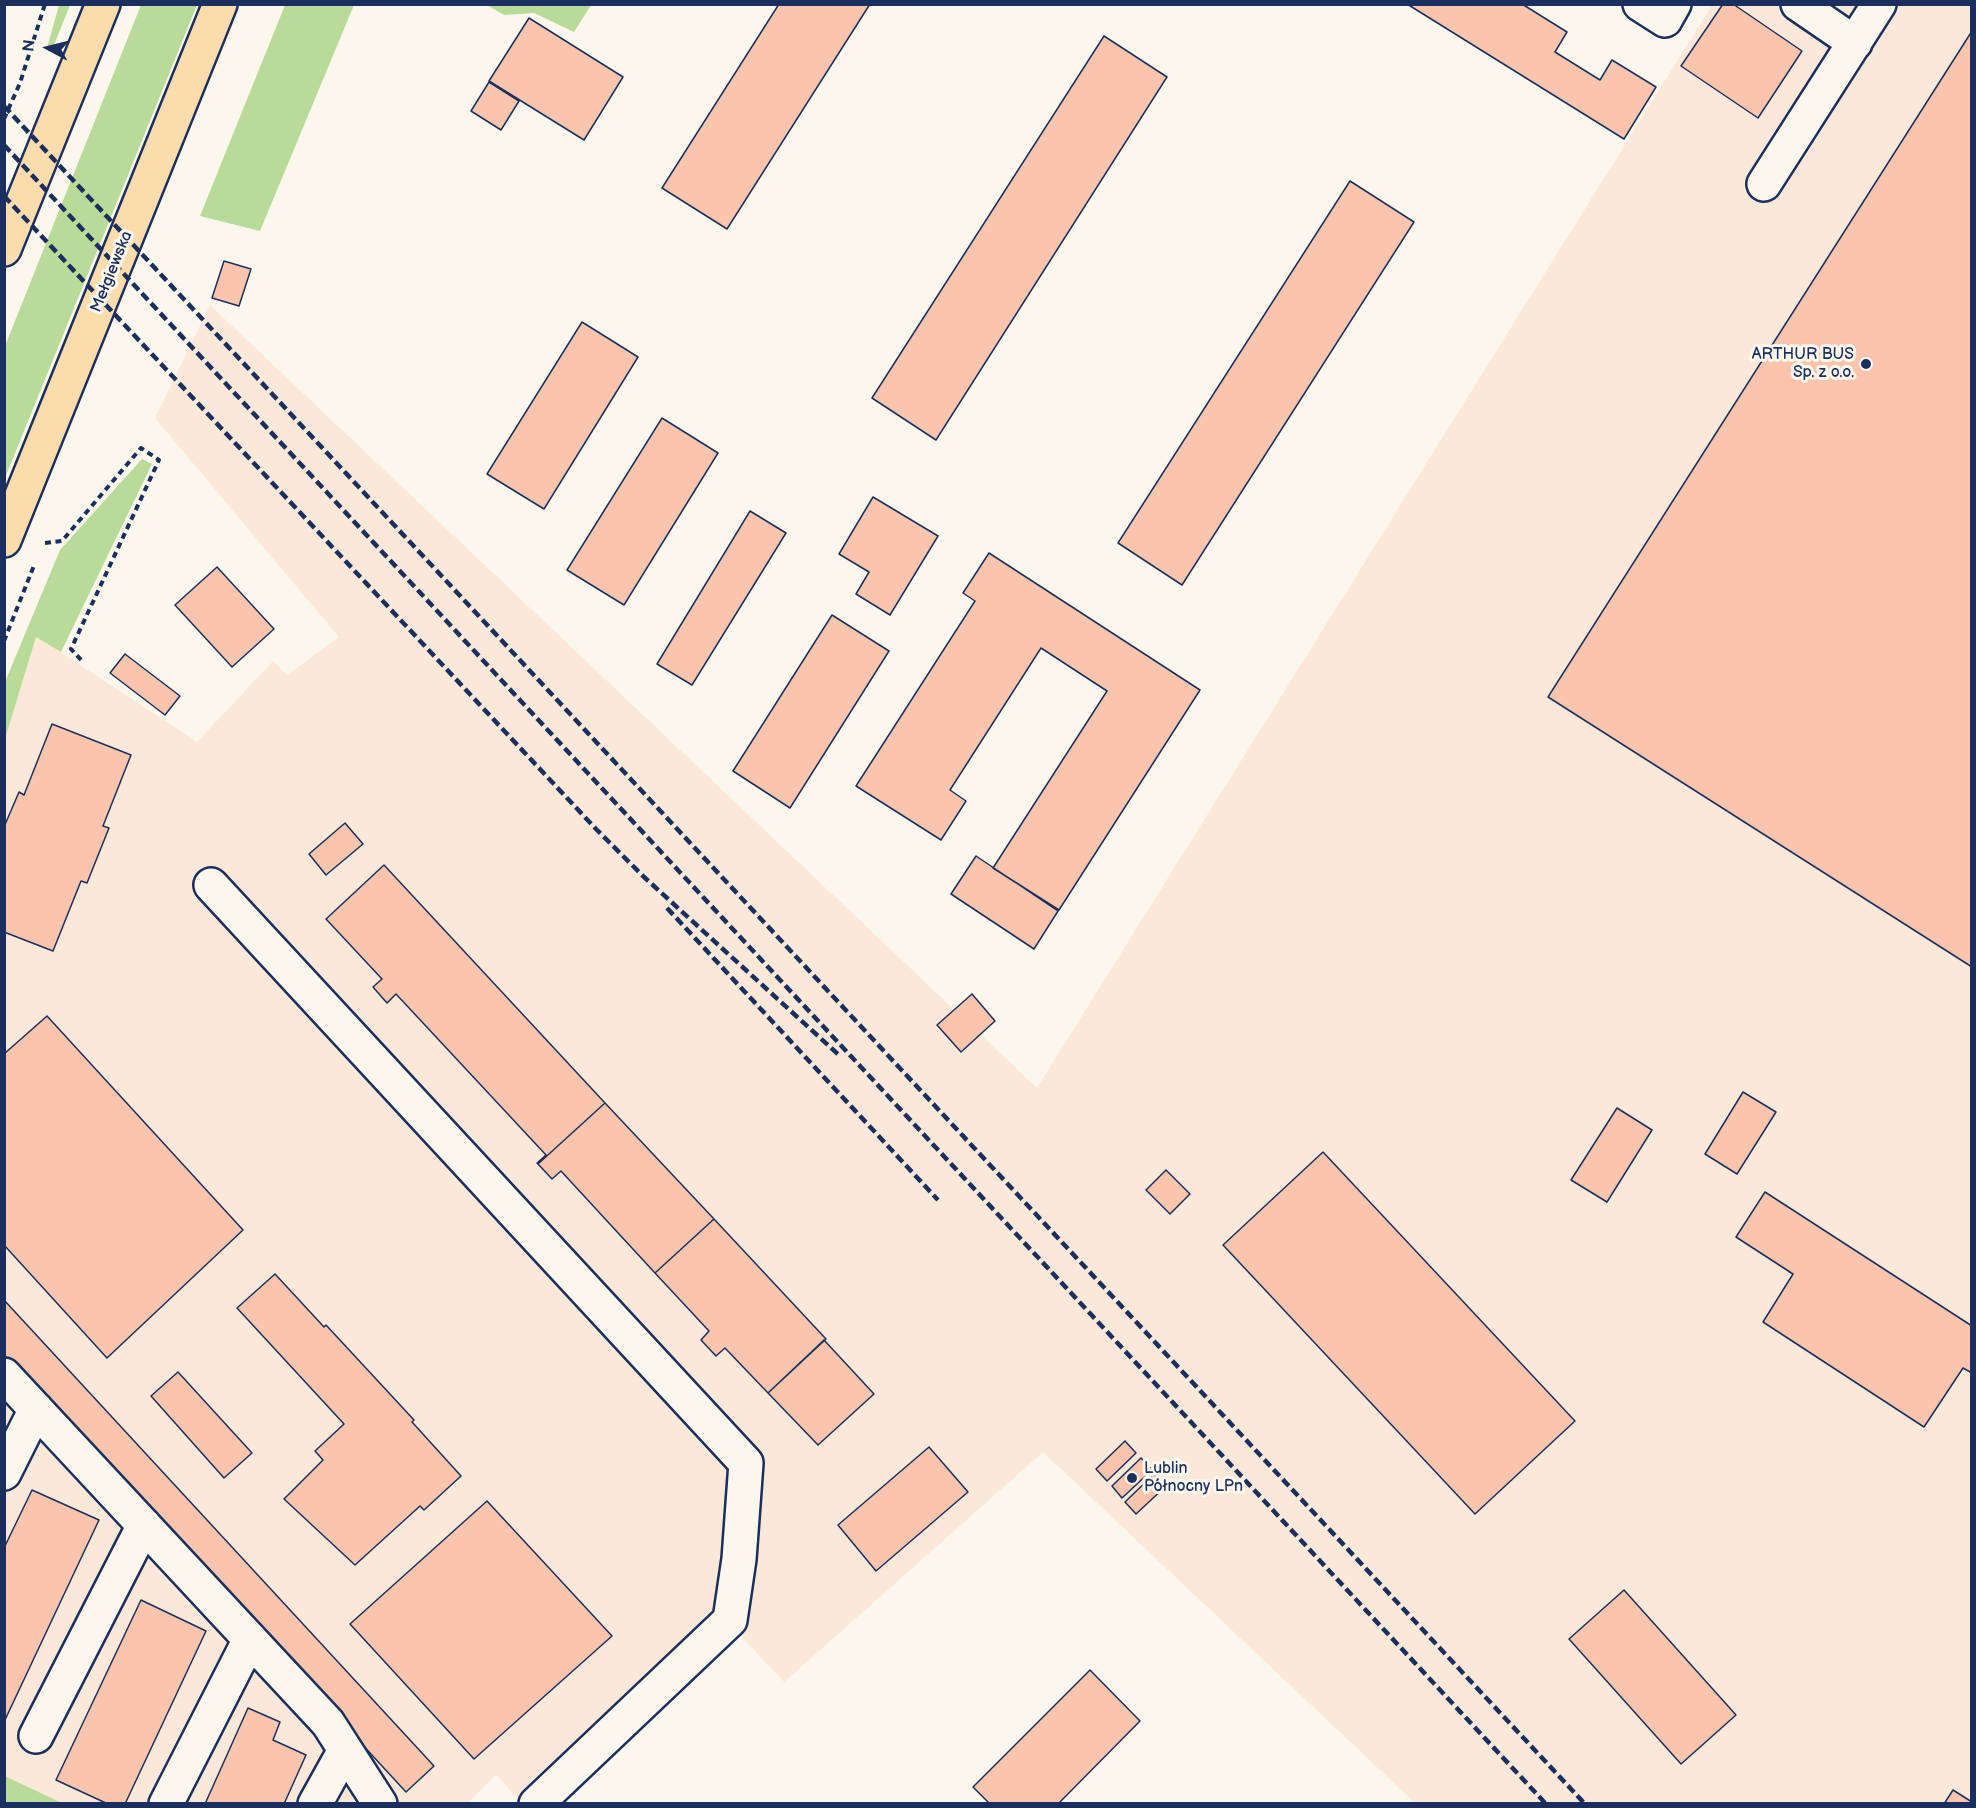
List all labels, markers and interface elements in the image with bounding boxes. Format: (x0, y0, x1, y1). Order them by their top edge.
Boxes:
north arrow (18, 18, 78, 78)
text: N (19, 39, 40, 53)
street label: Mełgiewska (87, 229, 137, 315)
place label: ARTHUR BUS Sp. z o.o. (1752, 345, 1854, 383)
marker: ARTHUR BUS Sp. z o.o. (1859, 357, 1873, 371)
place label: Lublin Północny LPn (1144, 1459, 1243, 1497)
marker: Lublin Północny LPn (1125, 1471, 1139, 1485)

